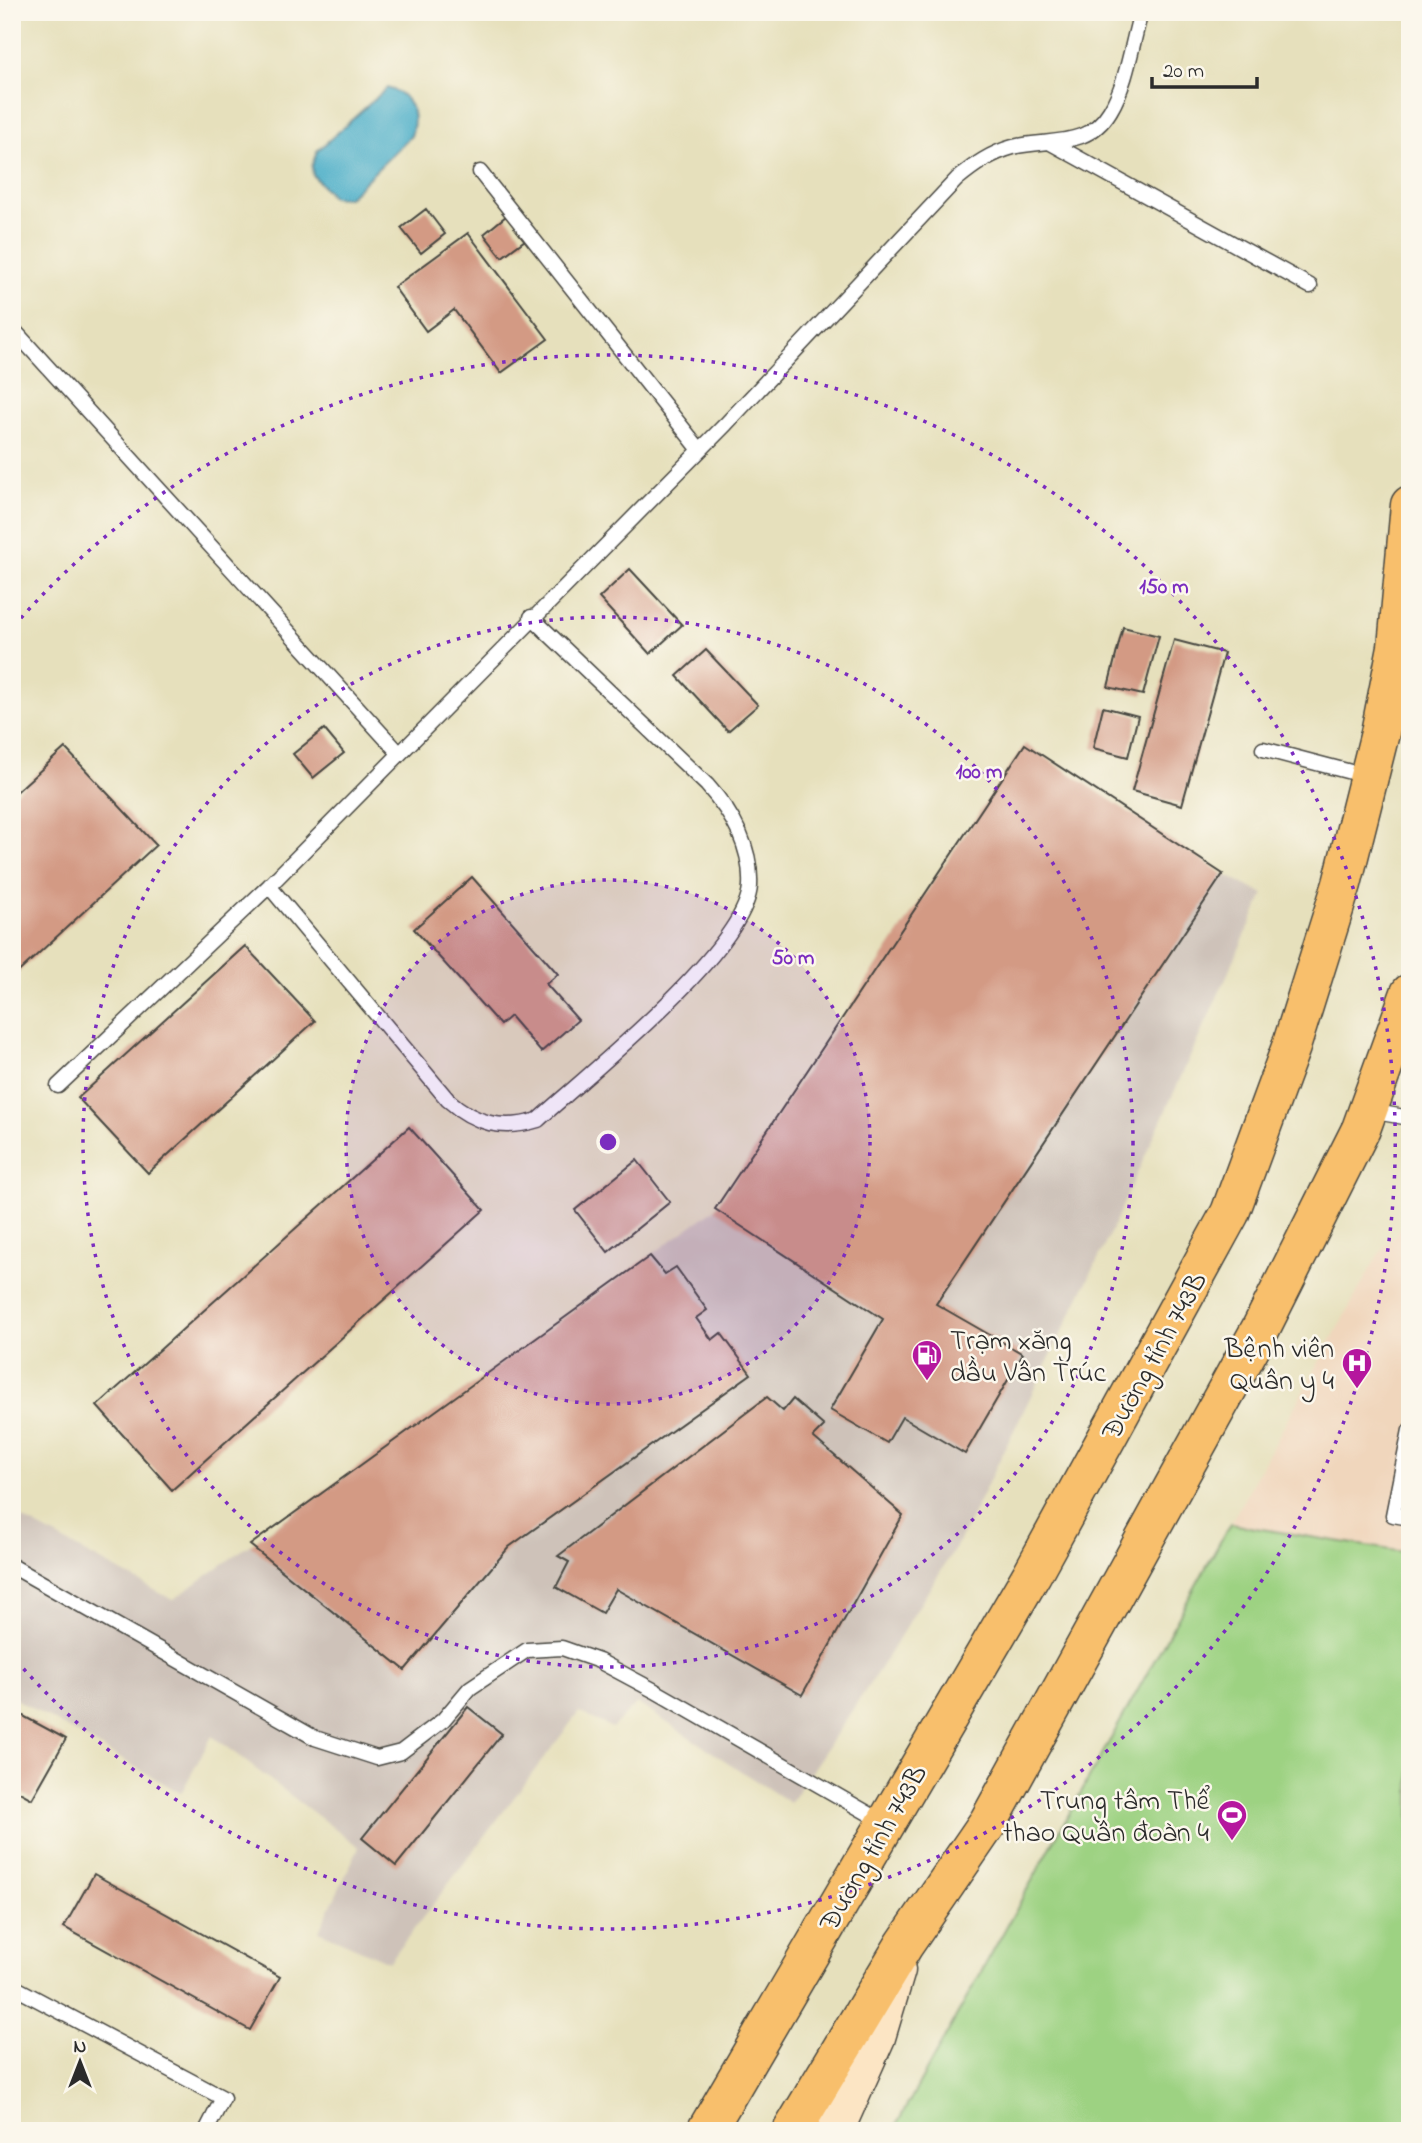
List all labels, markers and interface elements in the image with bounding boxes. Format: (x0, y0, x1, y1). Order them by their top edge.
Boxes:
scale bar (1152, 46, 1258, 90)
text: 20 m (1163, 57, 1204, 87)
text: 150 m (1139, 573, 1189, 603)
text: 100 m (956, 758, 1002, 788)
text: 50 m (772, 944, 814, 974)
centre of rings (596, 1130, 620, 1154)
street label: Đường tỉnh 743B (1092, 1265, 1219, 1449)
place label: Trạm xăng dầu Vân Trúc (950, 1322, 1107, 1395)
place label: Bệnh viên Quân y 4 (1223, 1330, 1334, 1403)
fuel station icon: Trạm xăng dầu Vân Trúc (910, 1338, 944, 1382)
hospital icon: Bệnh viên Quân y 4 (1340, 1346, 1374, 1390)
street label: Đường tỉnh 743B (810, 1758, 939, 1941)
place label: Trung tâm Thể thao Quân đoàn 4 (1003, 1782, 1210, 1855)
sports icon: Trung tâm Thể thao Quân đoàn 4 (1215, 1798, 1249, 1842)
north arrow (46, 2028, 116, 2098)
text: N (74, 2034, 87, 2061)

